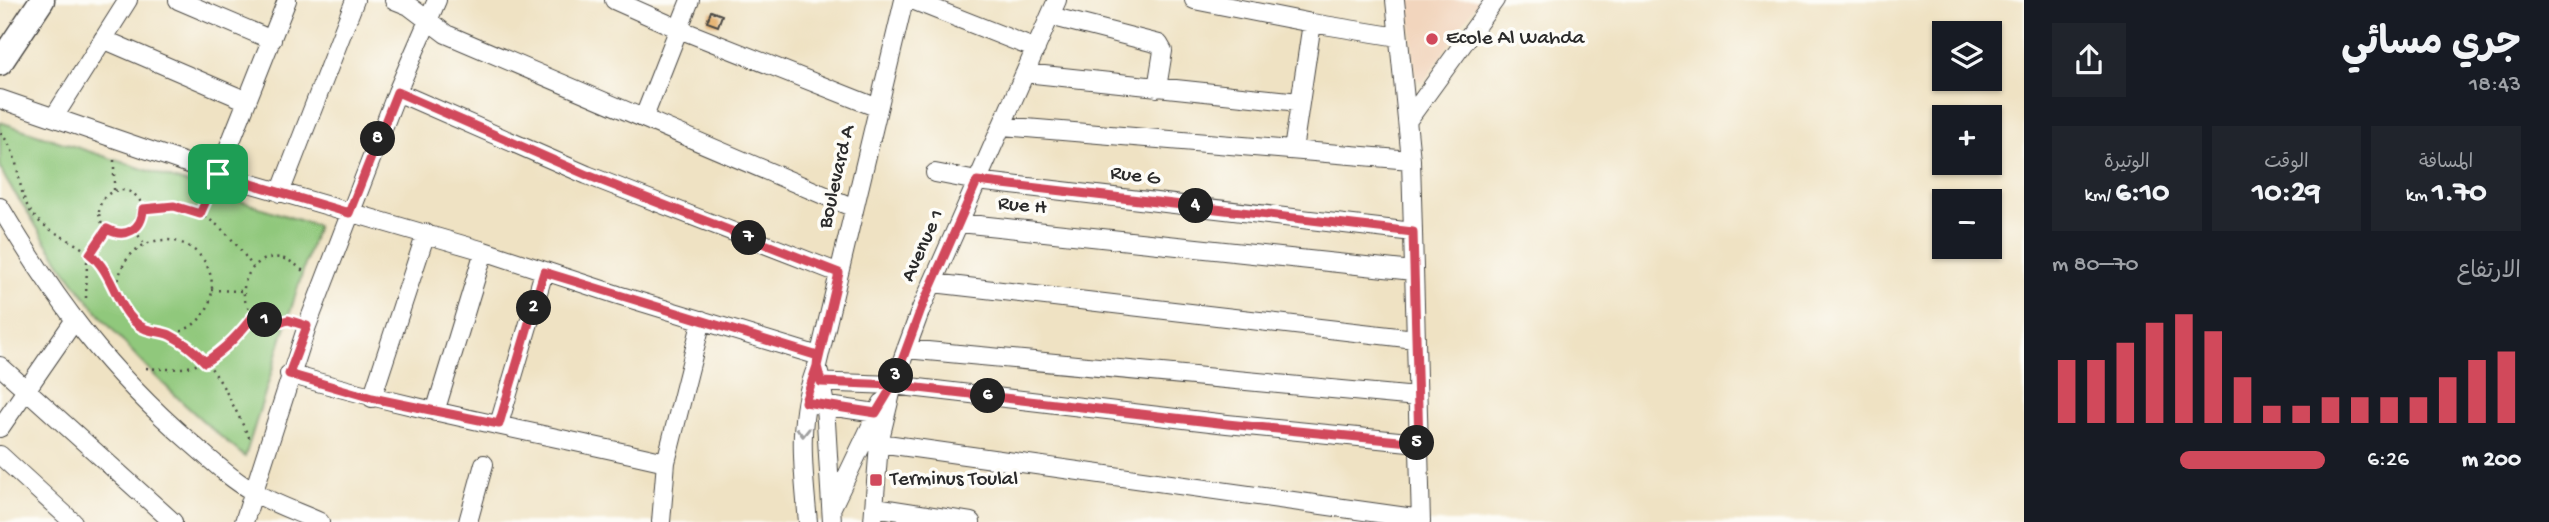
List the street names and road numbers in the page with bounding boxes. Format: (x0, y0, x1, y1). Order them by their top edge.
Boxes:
street label: Boulevard A (814, 121, 862, 232)
street label: Rue G (1109, 162, 1162, 193)
street label: Rue H (996, 192, 1049, 222)
street label: Avenue 1 (897, 206, 951, 286)

